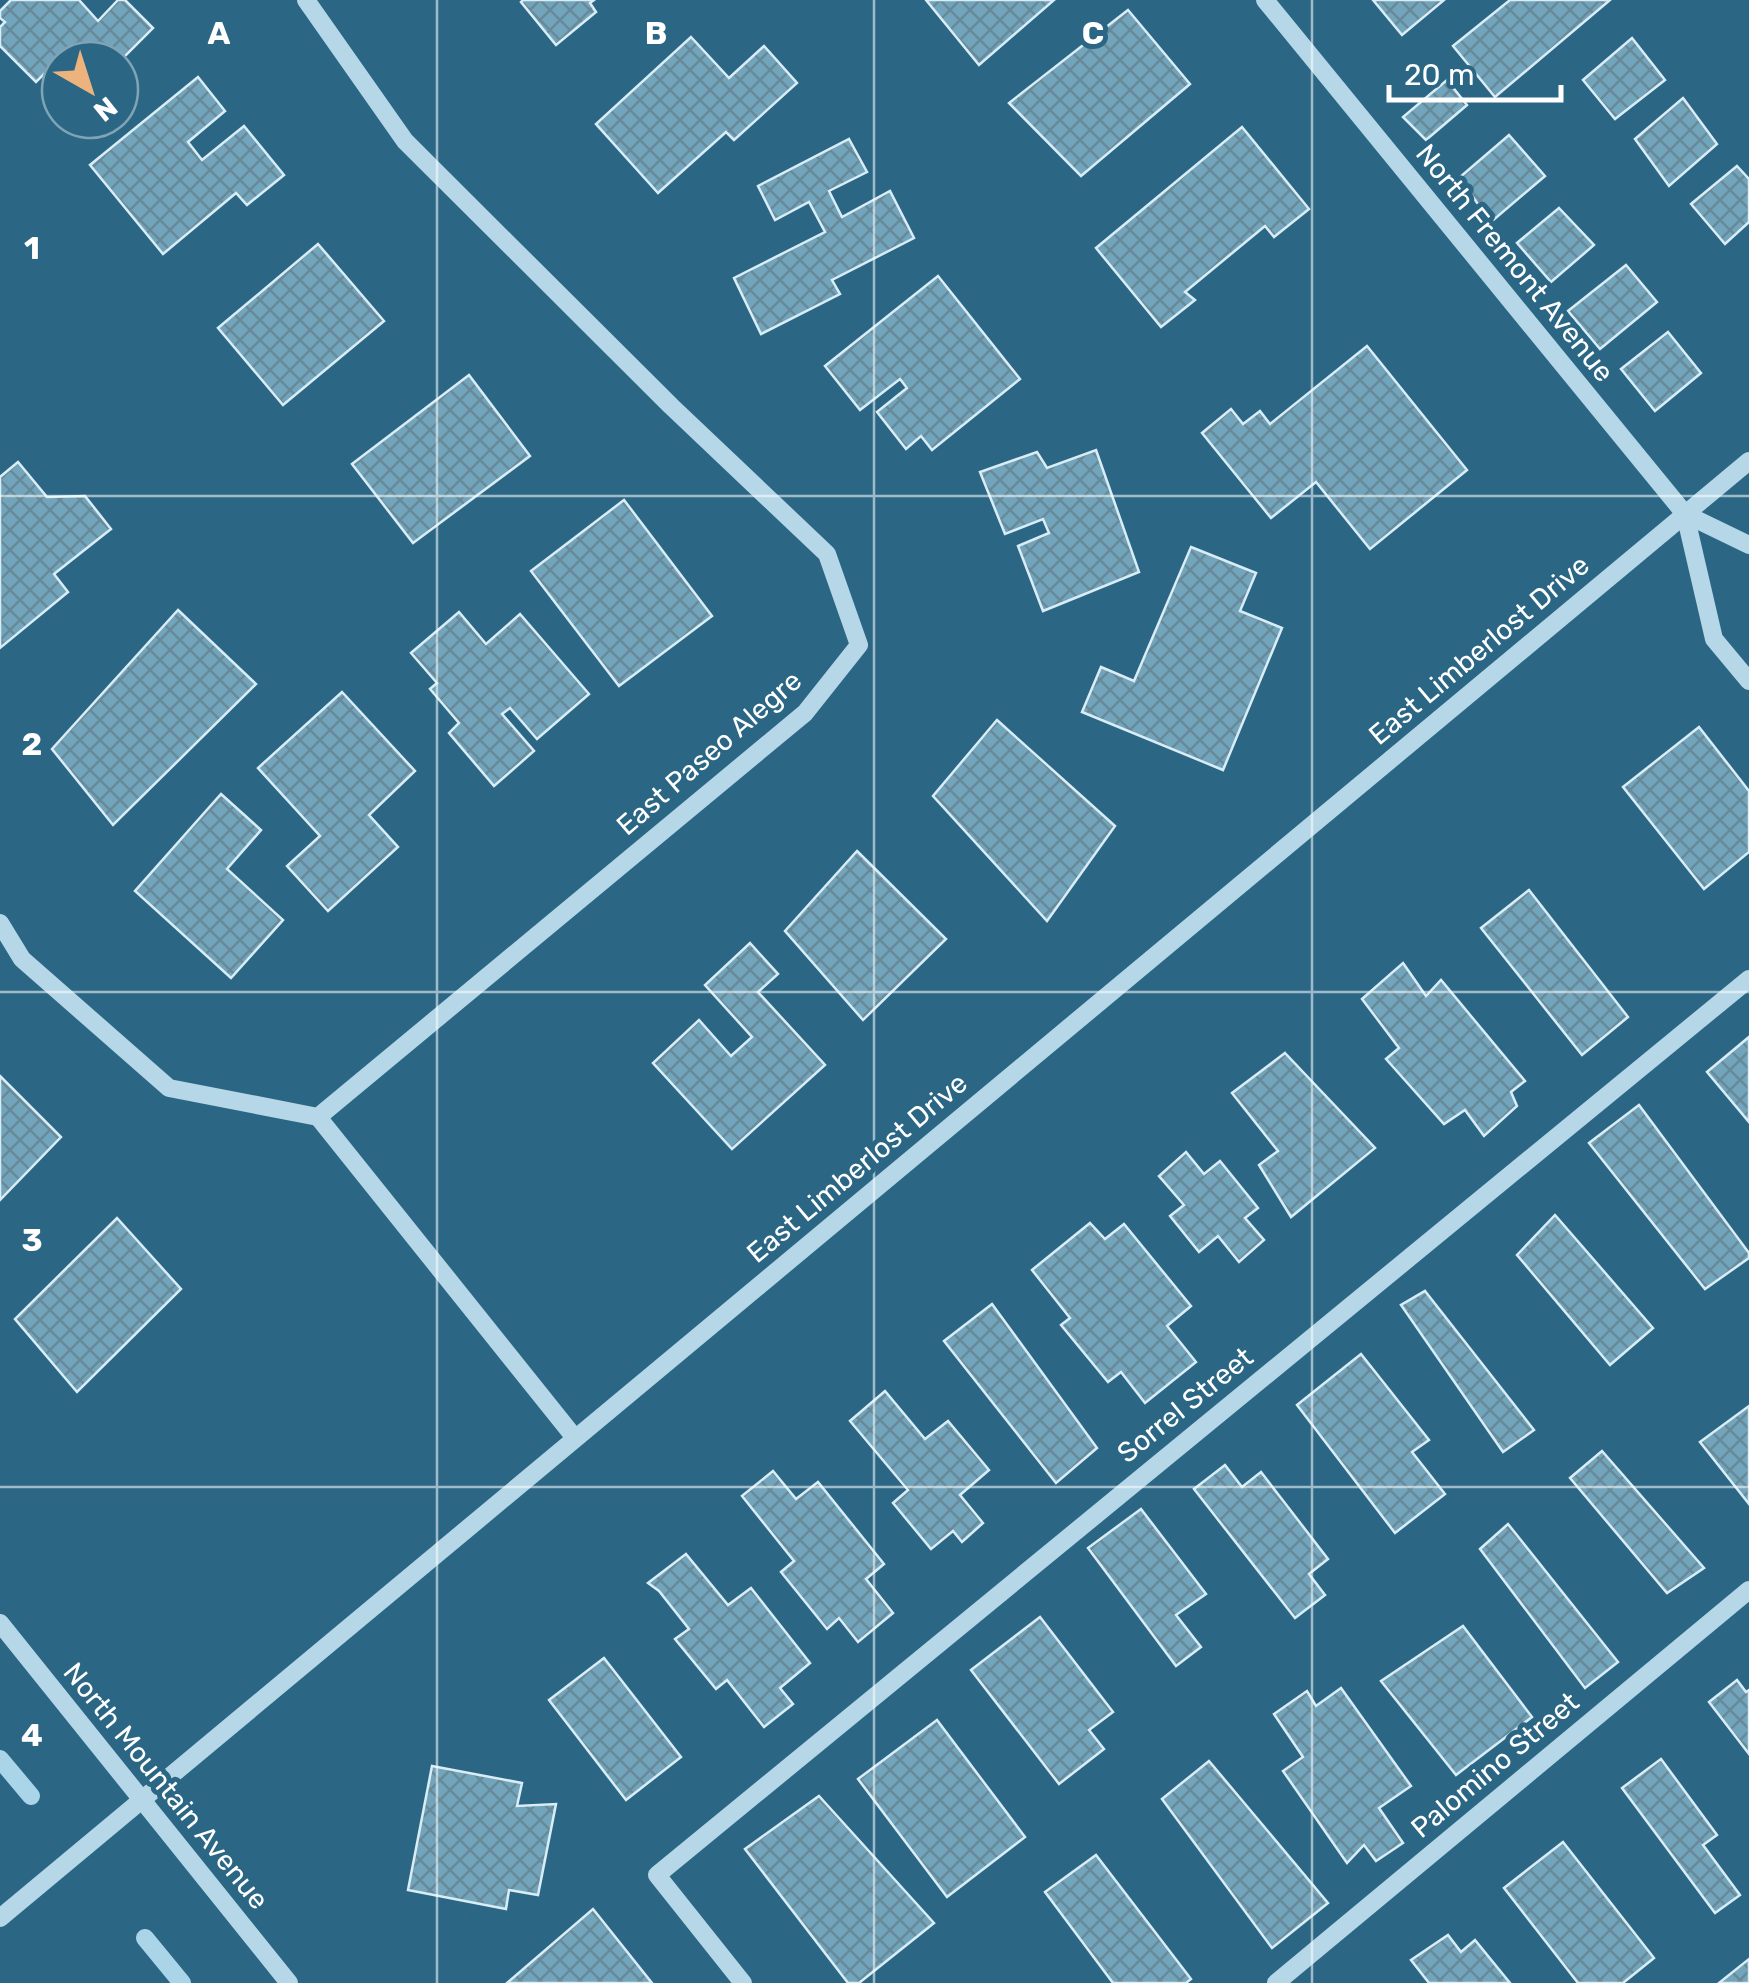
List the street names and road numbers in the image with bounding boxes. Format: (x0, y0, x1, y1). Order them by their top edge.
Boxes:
street label: North Fremont Avenue (1409, 138, 1621, 388)
street label: East Limberlost Drive (1362, 548, 1596, 752)
street label: East Paseo Alegre (610, 664, 808, 842)
street label: East Limberlost Drive (740, 1066, 974, 1270)
street label: Sorrel Street (1111, 1340, 1259, 1470)
street label: North Mountain Avenue (56, 1656, 276, 1916)
street label: Palomino Street (1405, 1685, 1586, 1845)

